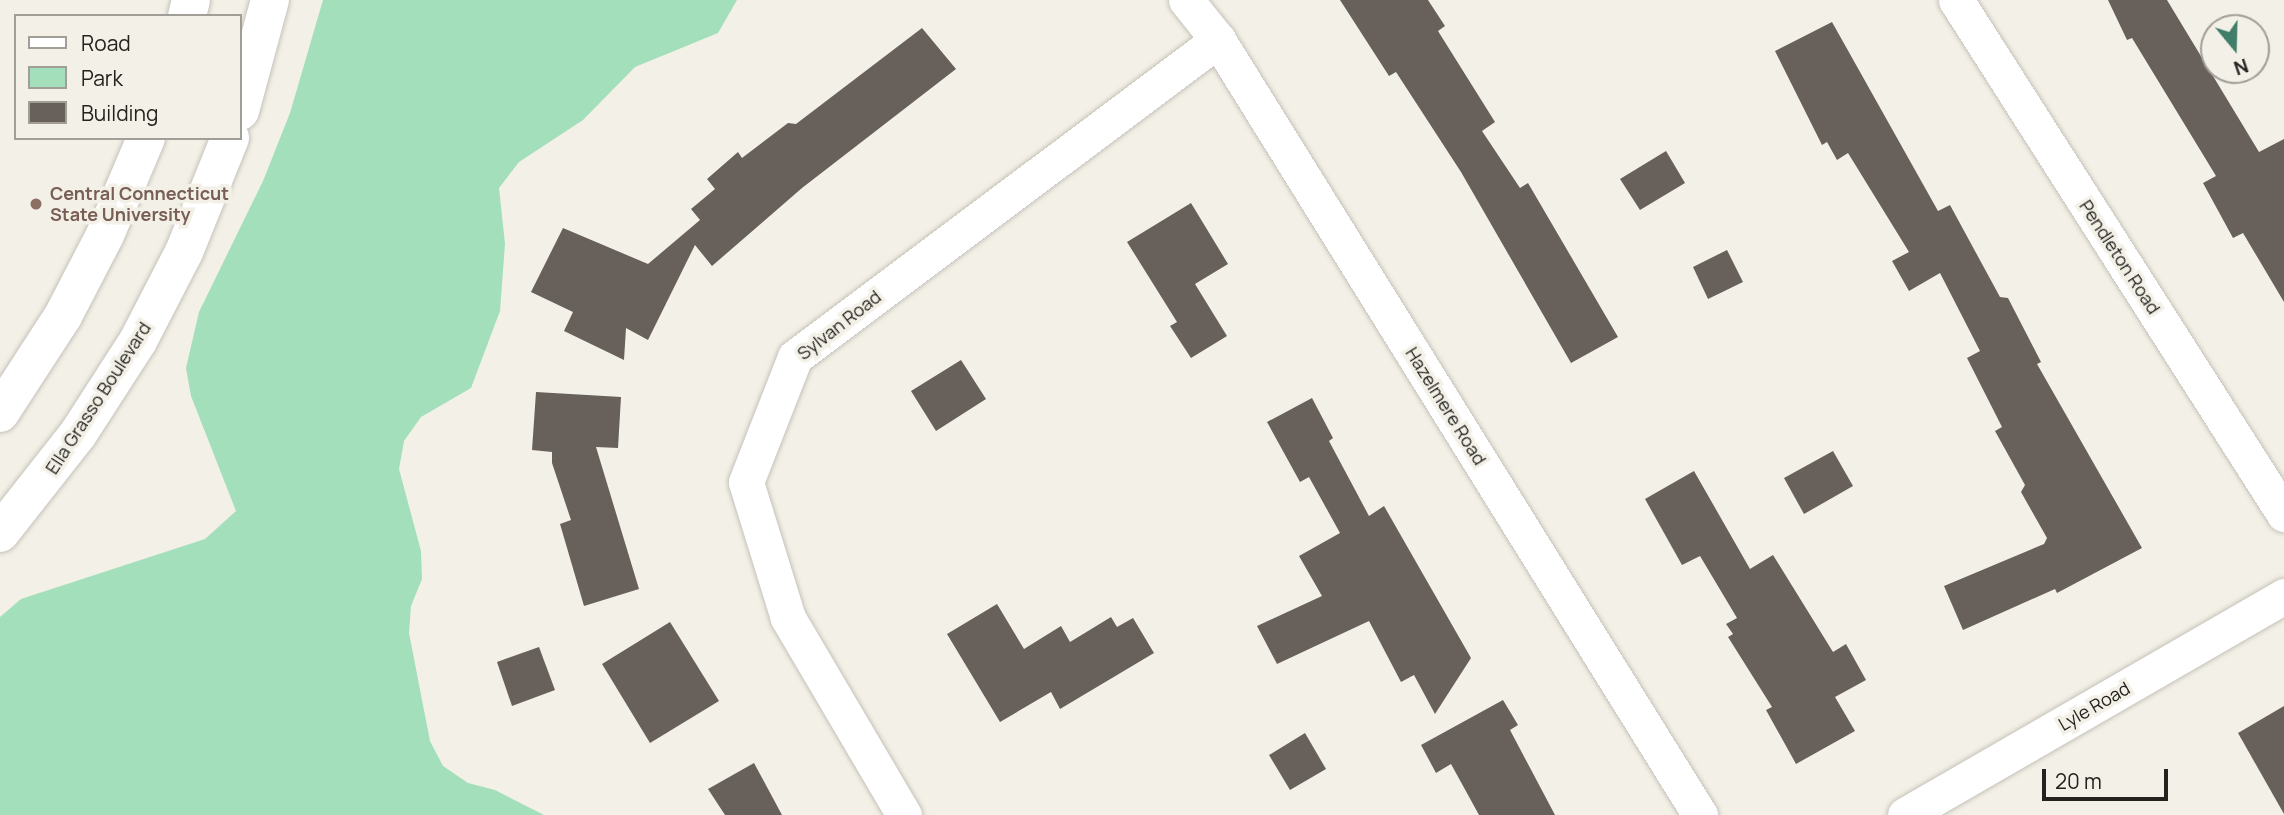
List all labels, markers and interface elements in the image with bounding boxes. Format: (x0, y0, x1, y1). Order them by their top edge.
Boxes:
legend (14, 14, 242, 140)
north arrow (2200, 14, 2270, 84)
text: Road (81, 29, 131, 57)
text: N (2230, 52, 2252, 81)
text: Park (81, 64, 123, 92)
text: Building (81, 99, 158, 127)
place label: Central Connecticut State University (50, 183, 229, 226)
marker: Central Connecticut State University (28, 196, 44, 212)
street label: Pendleton Road (2075, 196, 2165, 318)
street label: Sylvan Road (793, 286, 885, 364)
street label: Ella Grasso Boulevard (41, 318, 155, 478)
street label: Hazelmere Road (1401, 343, 1491, 469)
street label: Lyle Road (2054, 677, 2134, 735)
scale bar (2046, 756, 2172, 800)
text: 20 m (2055, 767, 2102, 795)

